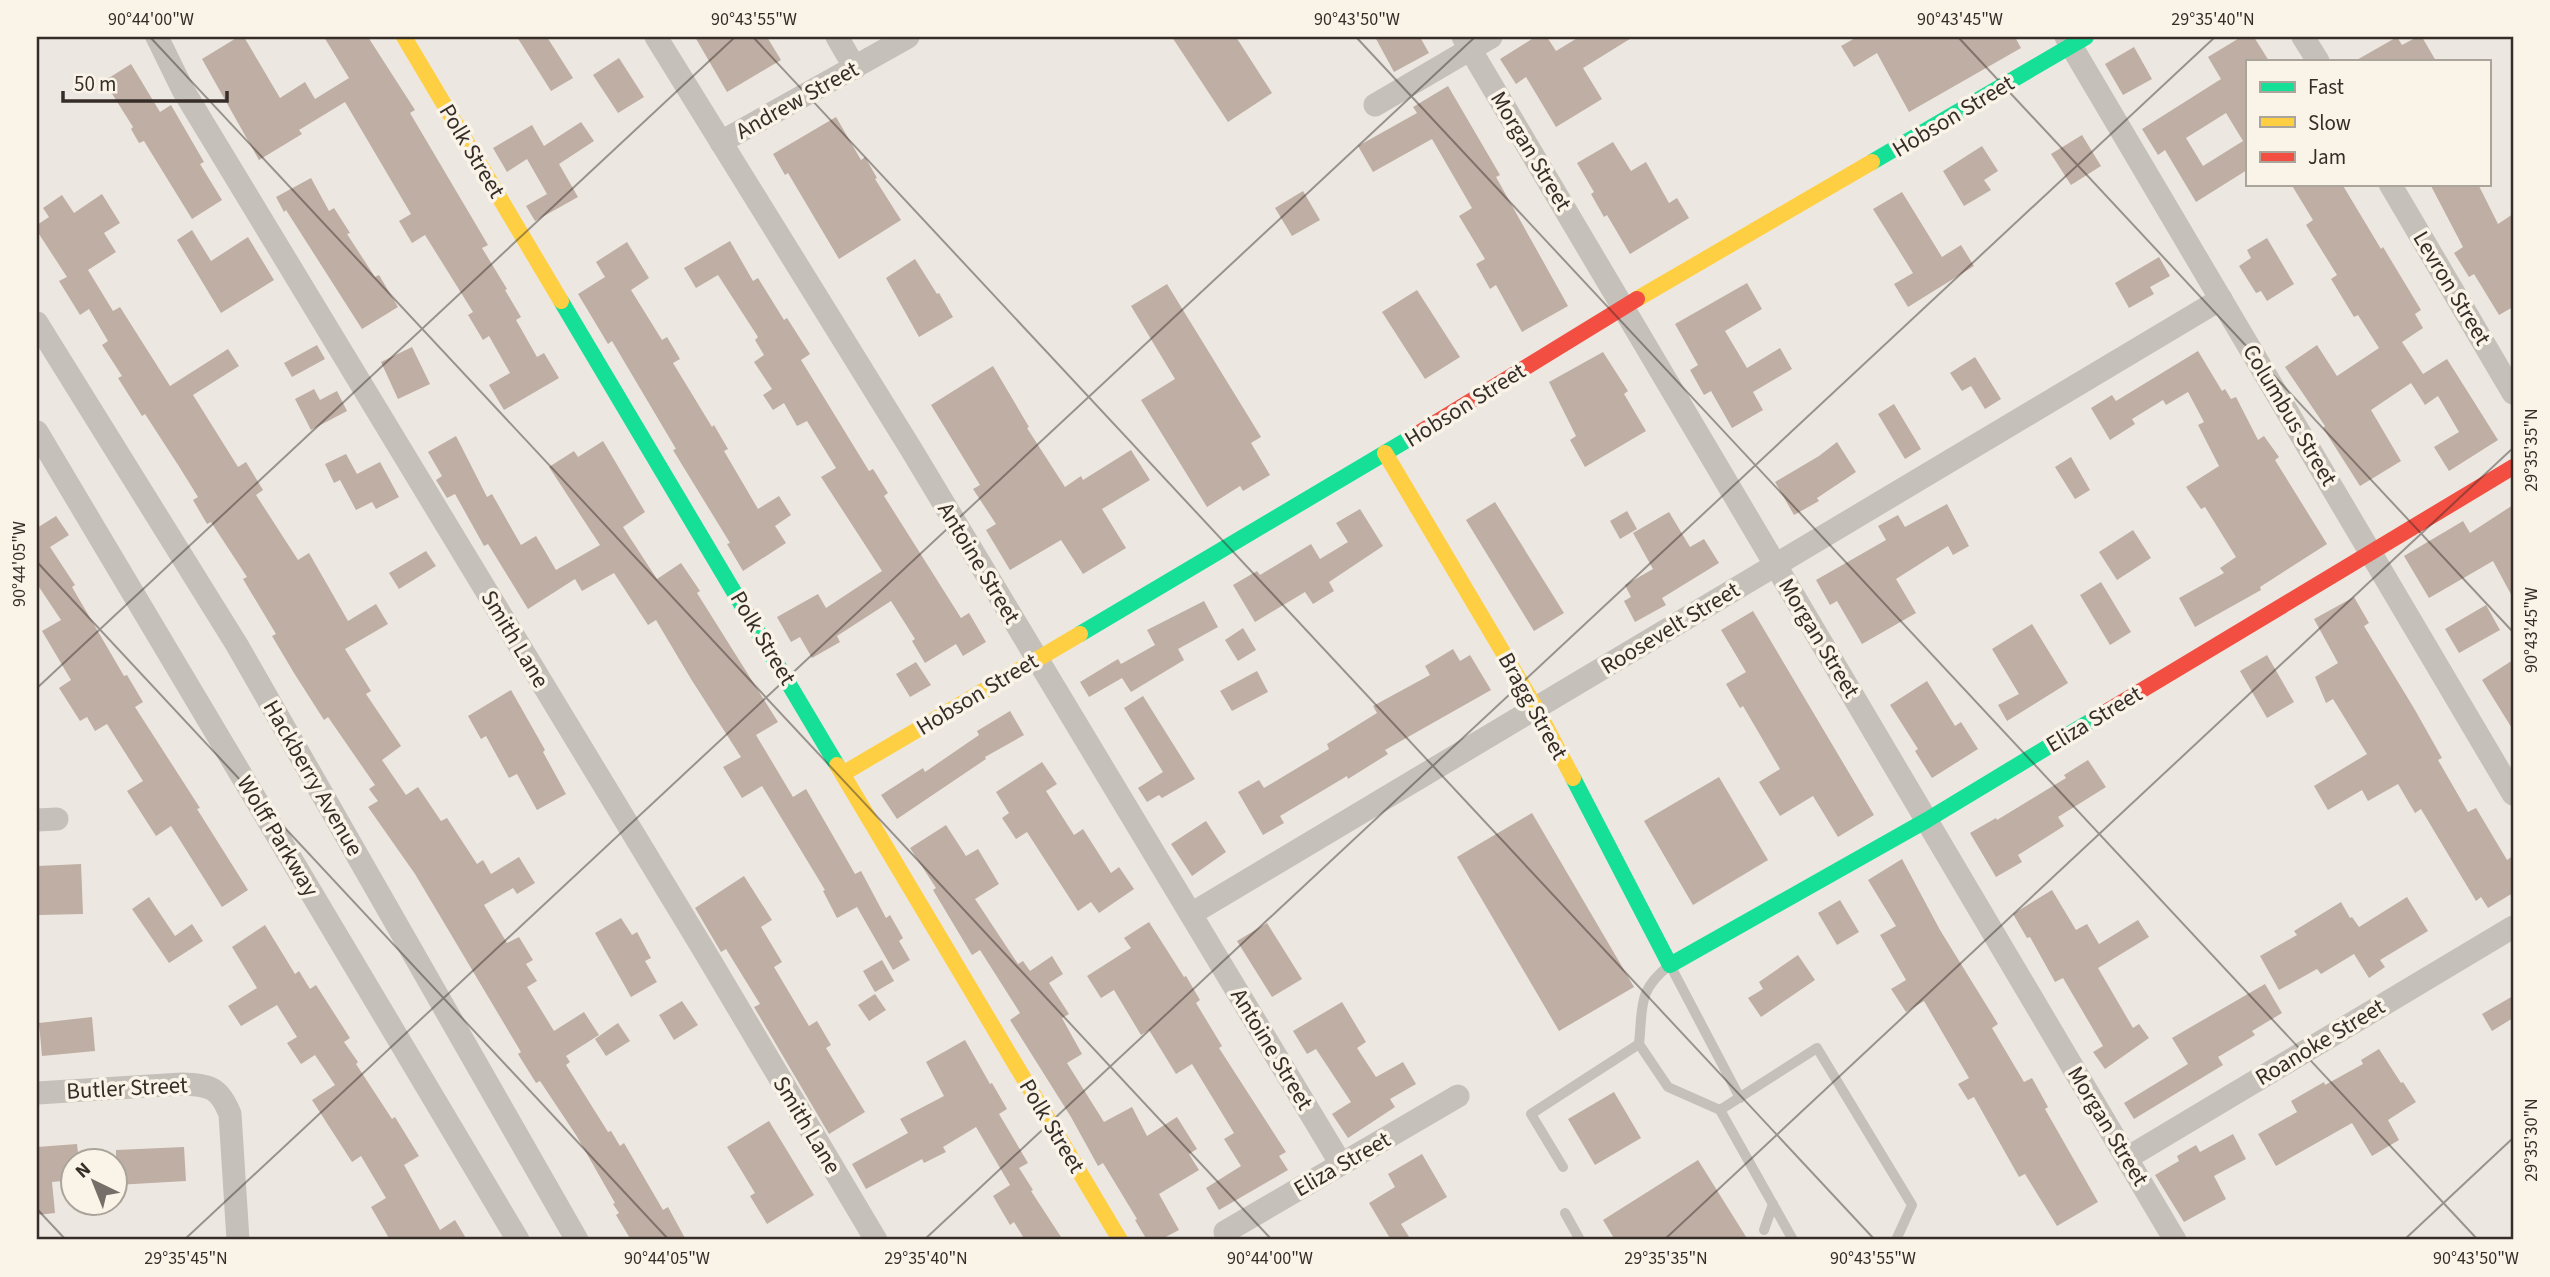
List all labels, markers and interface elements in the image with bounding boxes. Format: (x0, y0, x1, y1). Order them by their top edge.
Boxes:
text: 90°44'00"W (108, 7, 194, 32)
text: 90°43'55"W (711, 7, 797, 32)
text: 90°43'50"W (1314, 7, 1400, 32)
text: 90°43'45"W (1917, 7, 2003, 32)
text: 29°35'40"N (2171, 7, 2255, 32)
street label: Andrew Street (730, 53, 865, 147)
scale bar (63, 60, 228, 104)
legend (2246, 60, 2490, 186)
street label: Hobson Street (1886, 66, 2020, 165)
text: 50 m (74, 69, 116, 99)
text: Fast (2308, 72, 2344, 102)
street label: Morgan Street (1482, 85, 1580, 217)
street label: Polk Street (431, 98, 513, 204)
text: Slow (2308, 108, 2351, 138)
text: Jam (2308, 142, 2346, 172)
street label: Levron Street (2405, 225, 2499, 352)
street label: Columbus Street (2235, 338, 2345, 492)
street label: Hobson Street (1398, 355, 1532, 455)
text: 29°35'35"N (2519, 408, 2544, 492)
street label: Antoine Street (930, 496, 1029, 630)
text: 90°44'05"W (7, 521, 32, 607)
street label: Morgan Street (1770, 572, 1868, 704)
street label: Roosevelt Street (1594, 573, 1746, 683)
street label: Smith Lane (473, 584, 557, 694)
street label: Polk Street (722, 585, 804, 691)
text: 90°43'45"W (2519, 587, 2544, 673)
street label: Hobson Street (910, 644, 1044, 743)
street label: Bragg Street (1490, 646, 1576, 766)
street label: Eliza Street (2040, 677, 2148, 761)
street label: Hackberry Avenue (255, 694, 371, 862)
street label: Wolff Parkway (229, 769, 327, 903)
street label: Antoine Street (1223, 982, 1322, 1116)
street label: Roanoke Street (2249, 990, 2391, 1094)
street label: Morgan Street (2059, 1060, 2157, 1192)
street label: Butler Street (66, 1068, 189, 1108)
street label: Smith Lane (765, 1070, 849, 1180)
street label: Polk Street (1011, 1073, 1093, 1179)
text: 29°35'30"N (2519, 1098, 2544, 1182)
street label: Eliza Street (1288, 1123, 1397, 1205)
north arrow (60, 1148, 130, 1218)
text: N (70, 1156, 97, 1185)
text: 29°35'45"N (144, 1246, 228, 1271)
text: 90°44'05"W (624, 1246, 710, 1271)
text: 29°35'40"N (884, 1246, 968, 1271)
text: 90°44'00"W (1227, 1246, 1313, 1271)
text: 29°35'35"N (1624, 1246, 1708, 1271)
text: 90°43'55"W (1830, 1246, 1916, 1271)
text: 90°43'50"W (2433, 1246, 2519, 1271)

